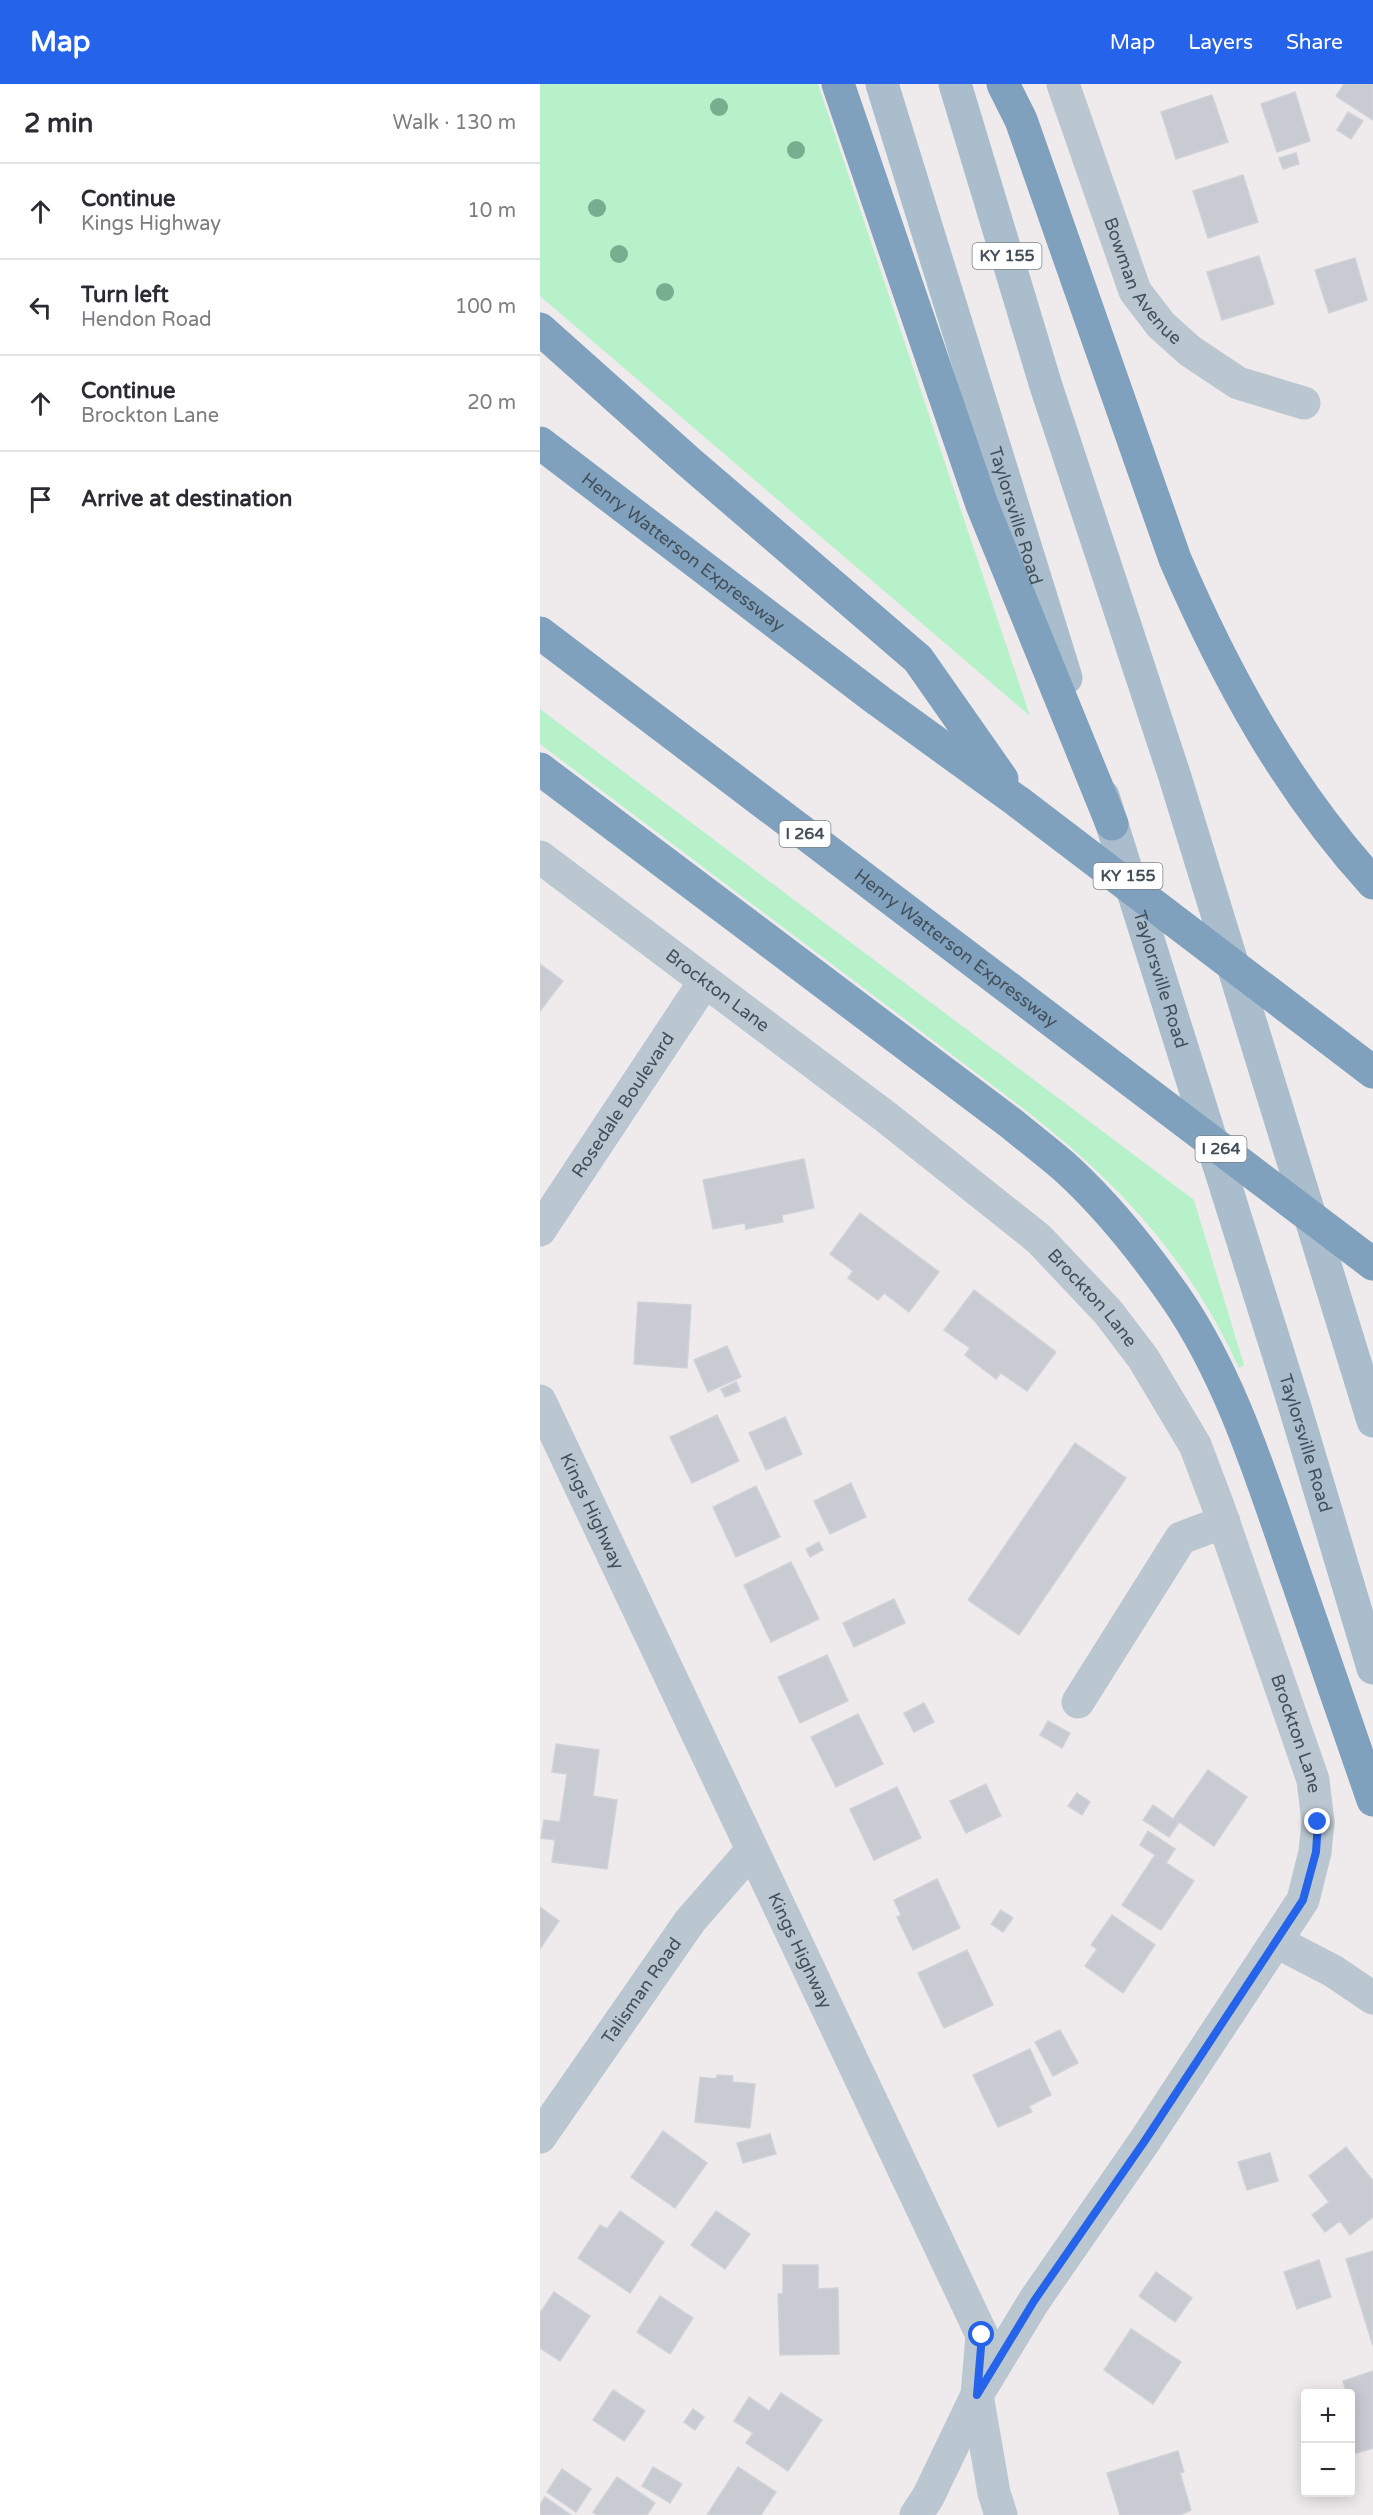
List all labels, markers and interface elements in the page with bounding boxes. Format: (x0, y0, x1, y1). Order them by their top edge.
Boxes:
text: Map (30, 25, 90, 59)
text: Map (1110, 30, 1155, 55)
text: Layers (1188, 30, 1253, 55)
text: Share (1286, 30, 1343, 55)
text: 2 min (24, 108, 93, 139)
text: Walk · 130 m (393, 111, 516, 135)
text: Continue (81, 186, 176, 212)
icon: ahead (24, 195, 57, 228)
text: 10 m (467, 199, 516, 223)
text: Kings Highway (81, 212, 221, 236)
street label: Bowman Avenue (1099, 214, 1186, 349)
road number: KY 155 (972, 243, 1042, 269)
text: Turn left (81, 282, 169, 308)
icon: left (24, 291, 57, 324)
text: 100 m (455, 295, 516, 319)
text: Hendon Road (81, 308, 212, 332)
text: Continue (81, 378, 176, 404)
icon: ahead (24, 387, 57, 420)
text: 20 m (467, 391, 516, 415)
text: Brockton Lane (81, 404, 219, 428)
street label: Taylorsville Road (984, 444, 1047, 587)
street label: Henry Watterson Expressway (577, 468, 789, 637)
icon: arrive (24, 483, 57, 516)
text: Arrive at destination (81, 486, 292, 512)
road number: I 264 (780, 821, 830, 847)
road number: KY 155 (1094, 863, 1162, 889)
street label: Henry Watterson Expressway (850, 864, 1062, 1033)
street label: Taylorsville Road (1129, 908, 1193, 1051)
street label: Brockton Lane (661, 944, 774, 1037)
street label: Rosedale Boulevard (567, 1028, 679, 1182)
road number: I 264 (1196, 1136, 1246, 1162)
street label: Brockton Lane (1043, 1244, 1142, 1351)
street label: Taylorsville Road (1274, 1371, 1337, 1515)
street label: Kings Highway (555, 1450, 629, 1573)
street label: Brockton Lane (1266, 1671, 1325, 1794)
route end (1304, 1808, 1330, 1834)
street label: Kings Highway (763, 1889, 837, 2013)
street label: Talisman Road (597, 1933, 686, 2048)
route start (968, 2321, 994, 2347)
map controls (1301, 2389, 1355, 2497)
button: + (1301, 2389, 1355, 2443)
button: − (1301, 2443, 1355, 2497)

